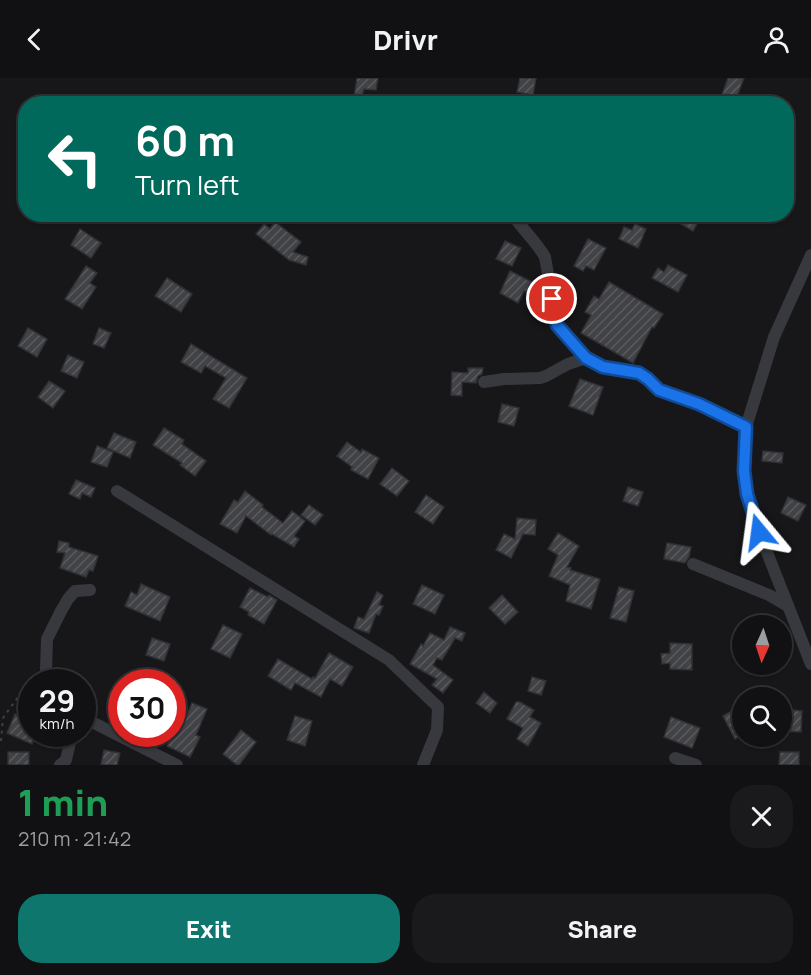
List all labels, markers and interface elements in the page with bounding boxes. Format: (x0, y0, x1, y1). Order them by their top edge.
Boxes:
text: Drivr (373, 21, 438, 58)
icon: back (18, 23, 51, 56)
icon: person (760, 23, 793, 56)
text: 60 m (135, 111, 235, 169)
icon: left (36, 120, 114, 198)
text: Turn left (135, 166, 239, 203)
pin (526, 273, 577, 324)
icon: arrive (535, 282, 568, 315)
position arrow (727, 500, 791, 564)
north arrow (732, 615, 792, 675)
map controls (732, 615, 792, 747)
speed limit sign: 30 (108, 669, 186, 747)
text: 29 (39, 680, 75, 721)
button: search (732, 687, 792, 747)
text: km/h (40, 713, 74, 734)
text: 1 min (18, 778, 108, 827)
button: close (730, 785, 793, 848)
text: 210 m · 21:42 (18, 825, 131, 852)
button: Exit (18, 894, 400, 963)
button: Share (412, 894, 793, 963)

